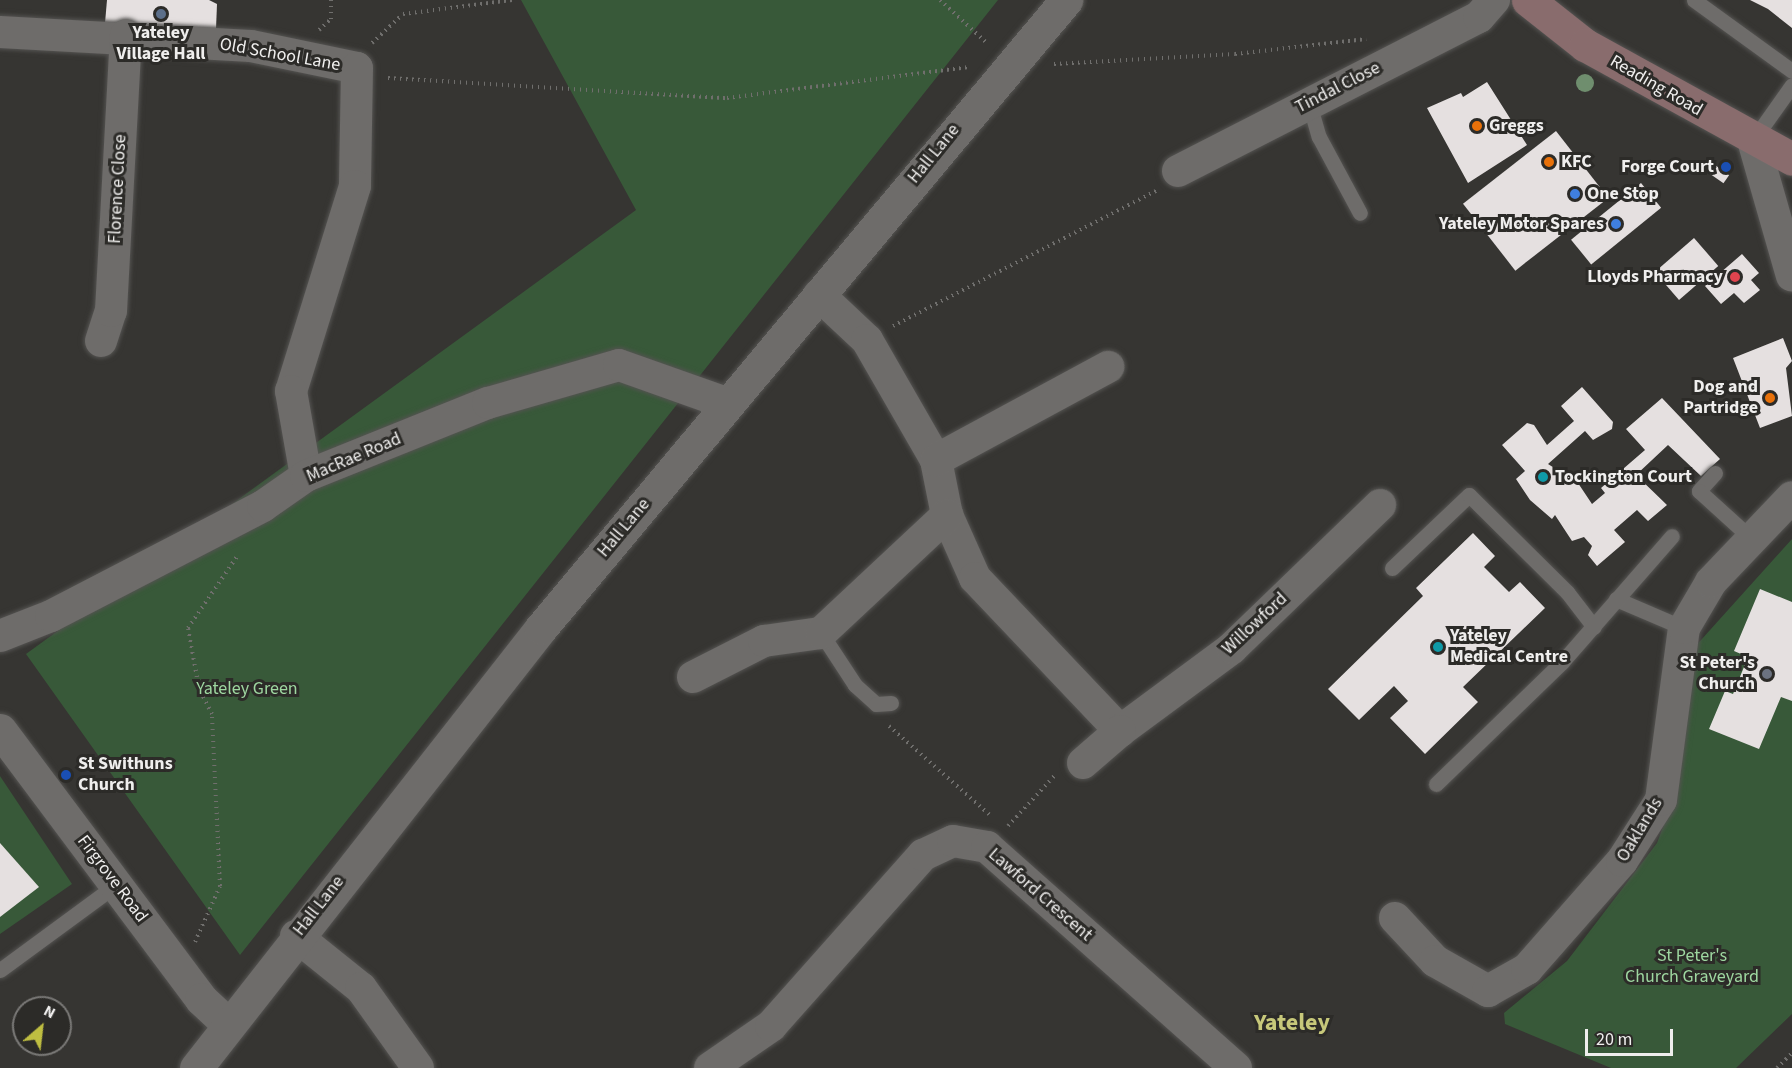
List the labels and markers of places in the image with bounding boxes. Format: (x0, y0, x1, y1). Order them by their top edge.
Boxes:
marker: Yateley Village Hall (154, 7, 168, 21)
place label: Yateley Village Hall (117, 23, 205, 66)
place label: Greggs (1489, 115, 1544, 137)
marker: Greggs (1470, 119, 1484, 133)
place label: KFC (1561, 151, 1592, 173)
marker: KFC (1542, 155, 1556, 169)
place label: Forge Court (1621, 156, 1714, 178)
marker: Forge Court (1719, 160, 1733, 174)
place label: One Stop (1587, 183, 1659, 205)
marker: One Stop (1568, 187, 1582, 201)
place label: Yateley Motor Spares (1439, 213, 1604, 235)
marker: Yateley Motor Spares (1609, 217, 1623, 231)
place label: Lloyds Pharmacy (1587, 266, 1723, 288)
marker: Lloyds Pharmacy (1728, 270, 1742, 284)
place label: Dog and Partridge (1683, 377, 1758, 420)
marker: Dog and Partridge (1763, 391, 1777, 405)
place label: Tockington Court (1555, 466, 1692, 488)
marker: Tockington Court (1536, 470, 1550, 484)
place label: Yateley Medical Centre (1450, 626, 1568, 668)
marker: Yateley Medical Centre (1431, 640, 1445, 654)
place label: St Peter's Church (1679, 653, 1755, 696)
marker: St Peter's Church (1760, 667, 1774, 681)
place label: St Swithuns Church (78, 754, 173, 796)
marker: St Swithuns Church (59, 768, 73, 782)

